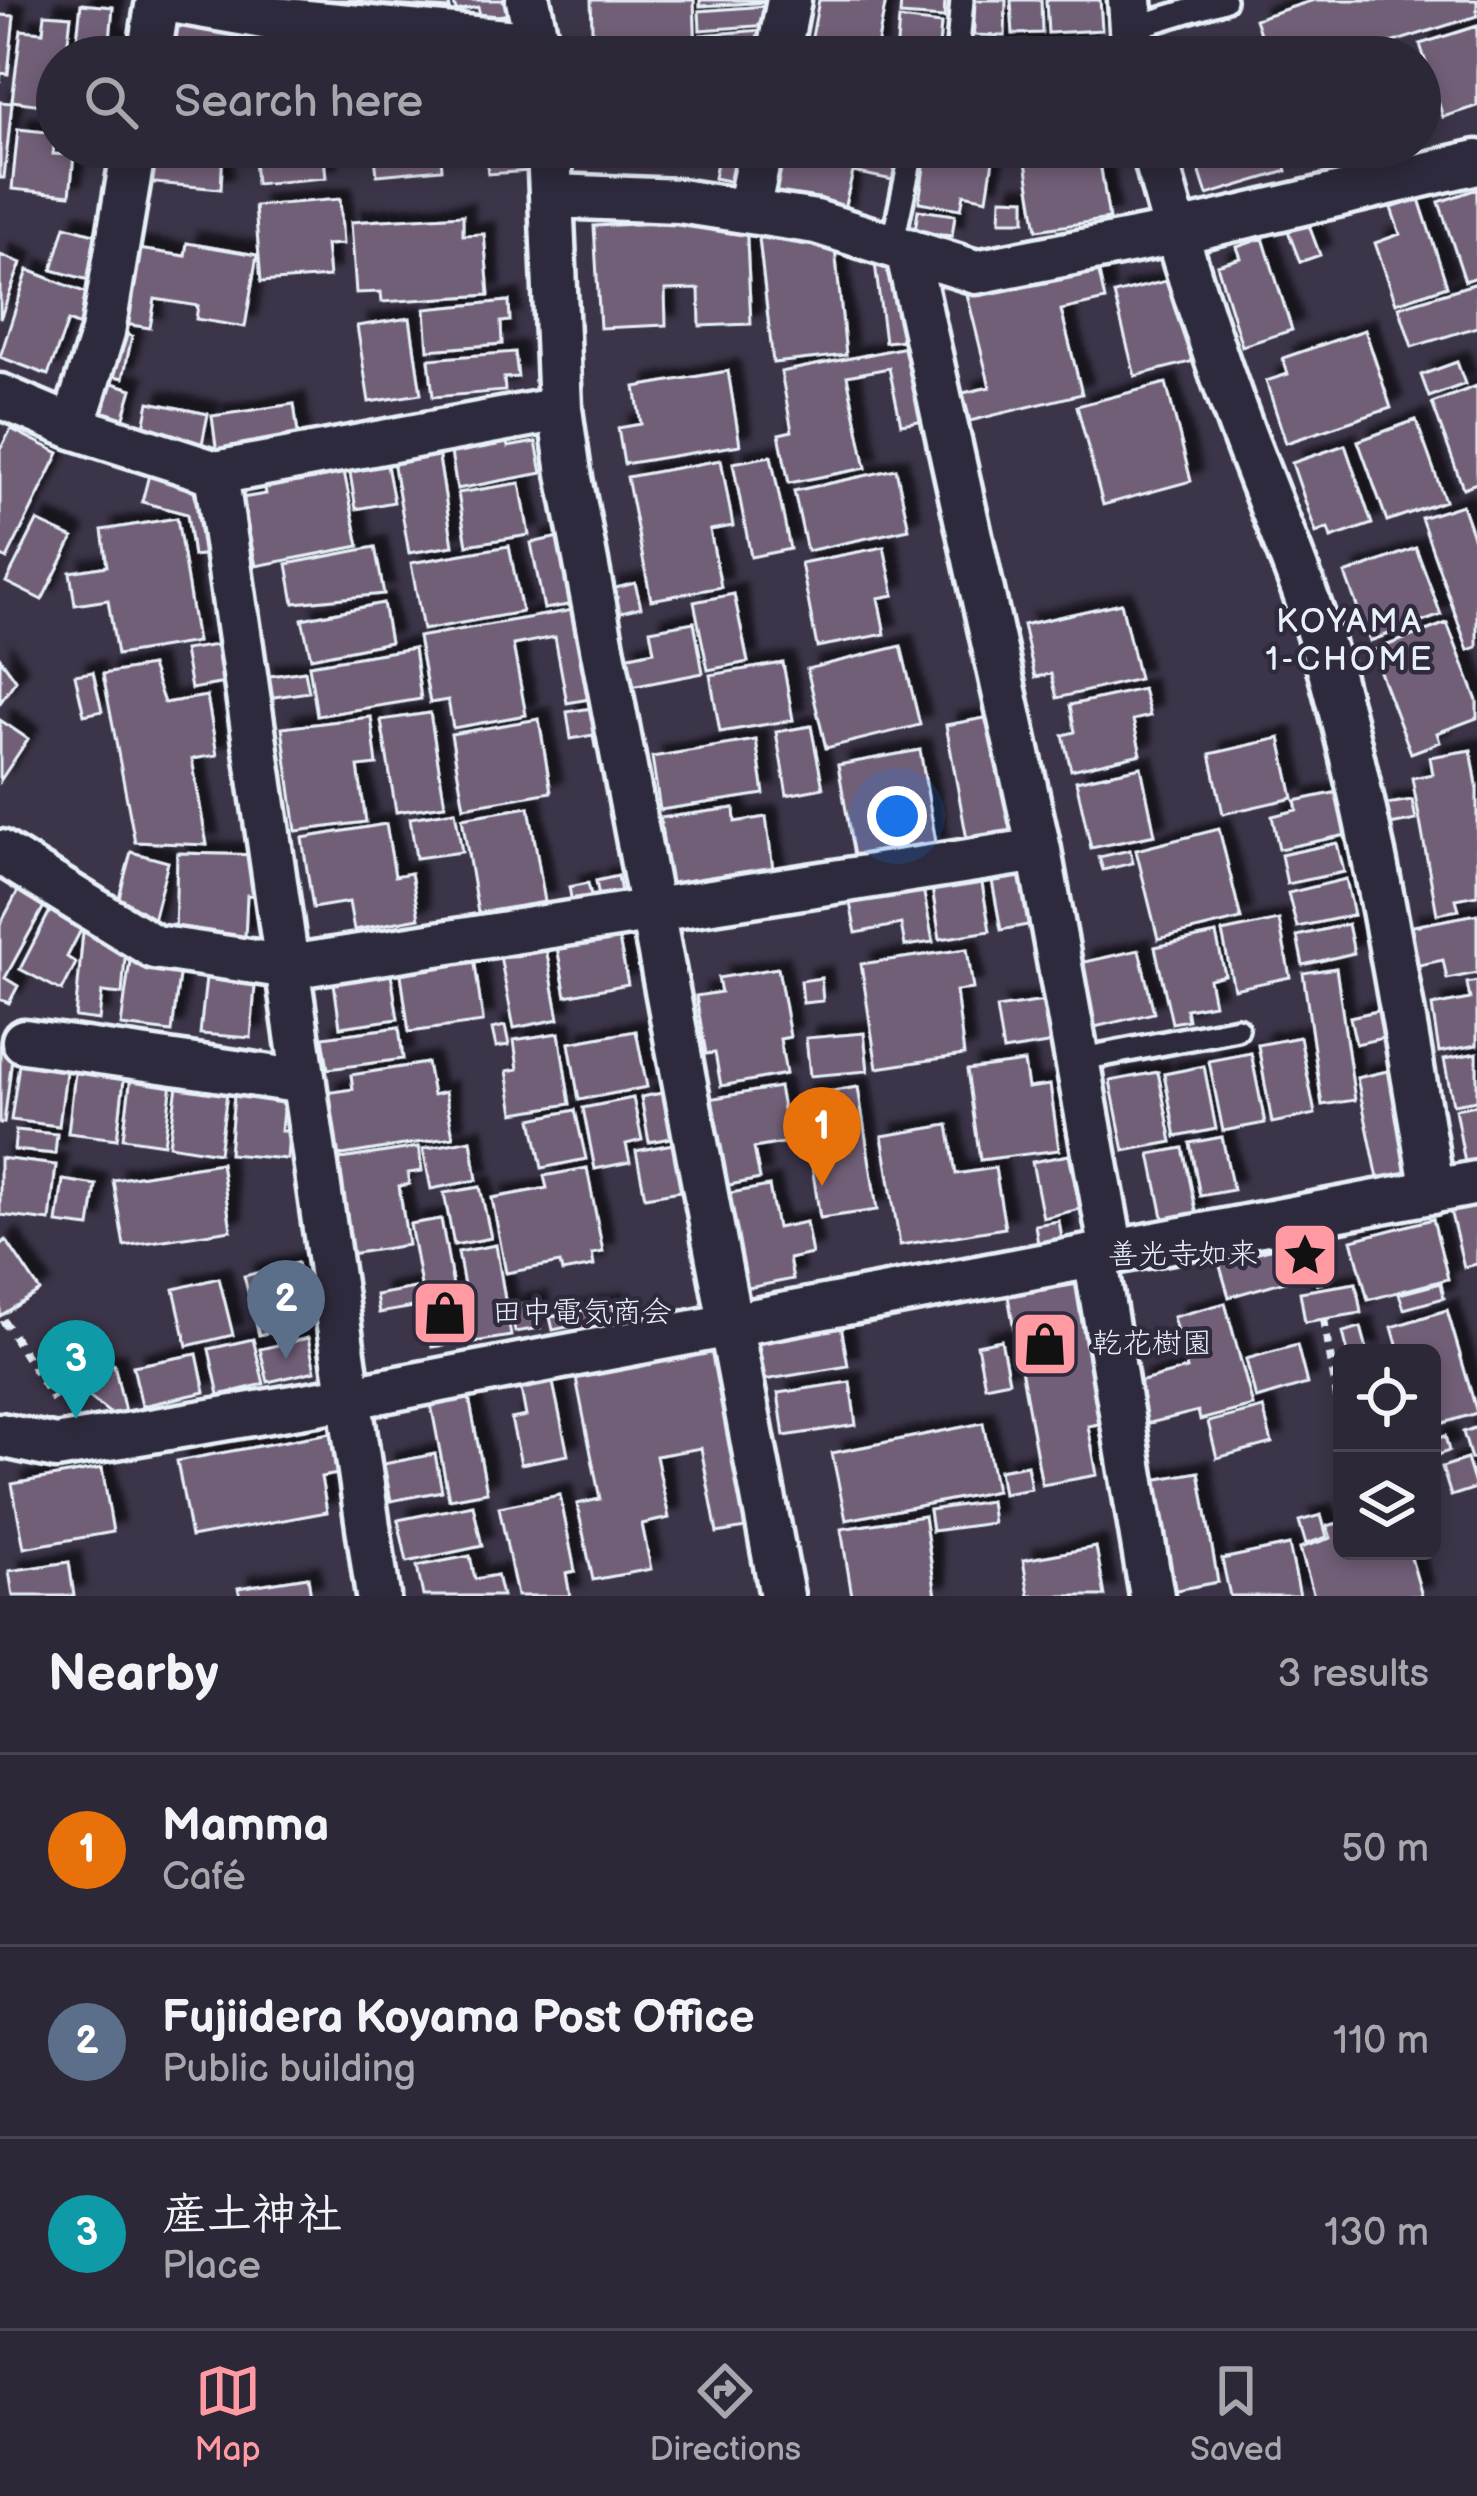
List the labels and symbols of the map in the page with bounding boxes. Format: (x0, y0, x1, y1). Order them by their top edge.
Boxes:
district label: KOYAMA 1-CHOME (1266, 602, 1434, 680)
your location (867, 786, 927, 846)
pin: 1 (783, 1087, 861, 1186)
place icon: 善光寺如来 (1270, 1220, 1340, 1290)
place label: 善光寺如来 (1108, 1237, 1258, 1273)
pin: 2 (247, 1260, 325, 1359)
shop icon: 田中電気商会 (410, 1278, 480, 1348)
place label: 田中電気商会 (492, 1295, 672, 1331)
shop icon: 乾花樹園 (1010, 1309, 1080, 1379)
pin: 3 (37, 1320, 115, 1419)
place label: 乾花樹園 (1092, 1326, 1212, 1362)

